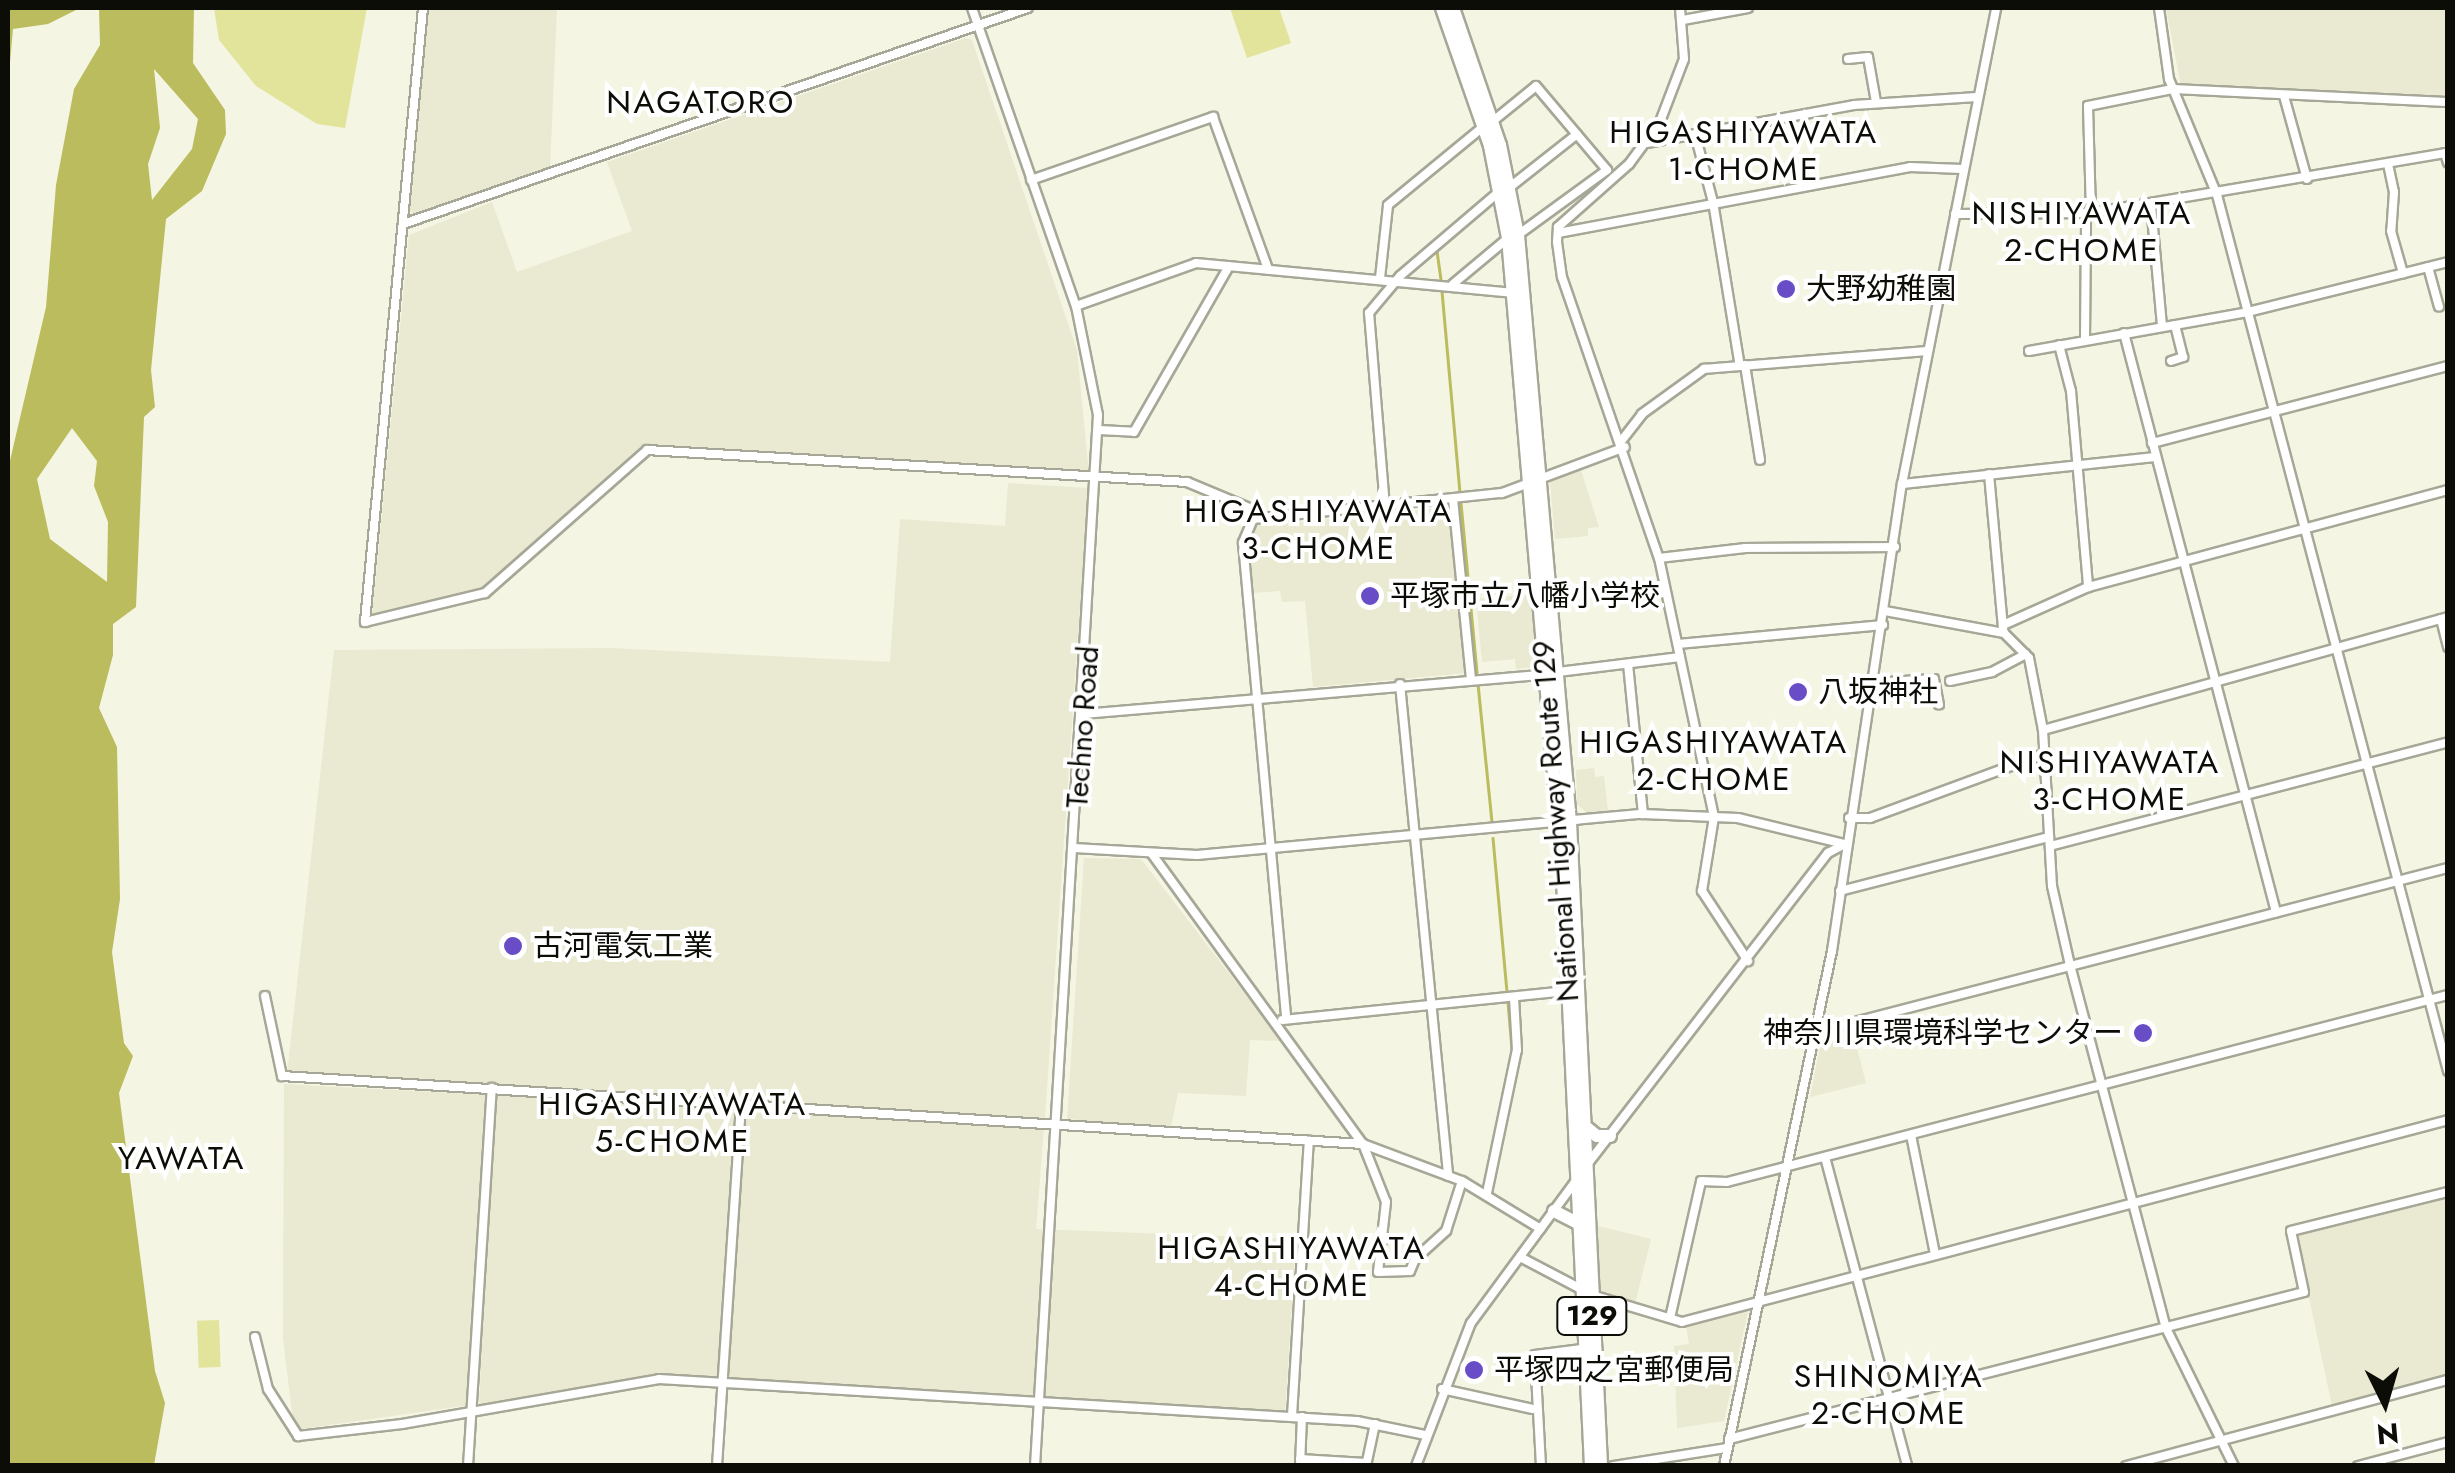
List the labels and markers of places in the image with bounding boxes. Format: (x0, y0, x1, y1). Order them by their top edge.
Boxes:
place label: 大野幼稚園 (1806, 271, 1956, 307)
marker: 大野幼稚園 (1775, 278, 1797, 300)
place label: 平塚市立八幡小学校 (1390, 578, 1660, 614)
marker: 平塚市立八幡小学校 (1359, 585, 1381, 607)
place label: 八坂神社 (1818, 674, 1938, 710)
marker: 八坂神社 (1787, 681, 1809, 703)
place label: 古河電気工業 (533, 928, 713, 964)
marker: 古河電気工業 (502, 935, 524, 957)
place label: 神奈川県環境科学センター (1763, 1015, 2123, 1051)
marker: 神奈川県環境科学センター (2132, 1022, 2154, 1044)
place label: 平塚四之宮郵便局 (1494, 1352, 1734, 1388)
marker: 平塚四之宮郵便局 (1463, 1359, 1485, 1381)

